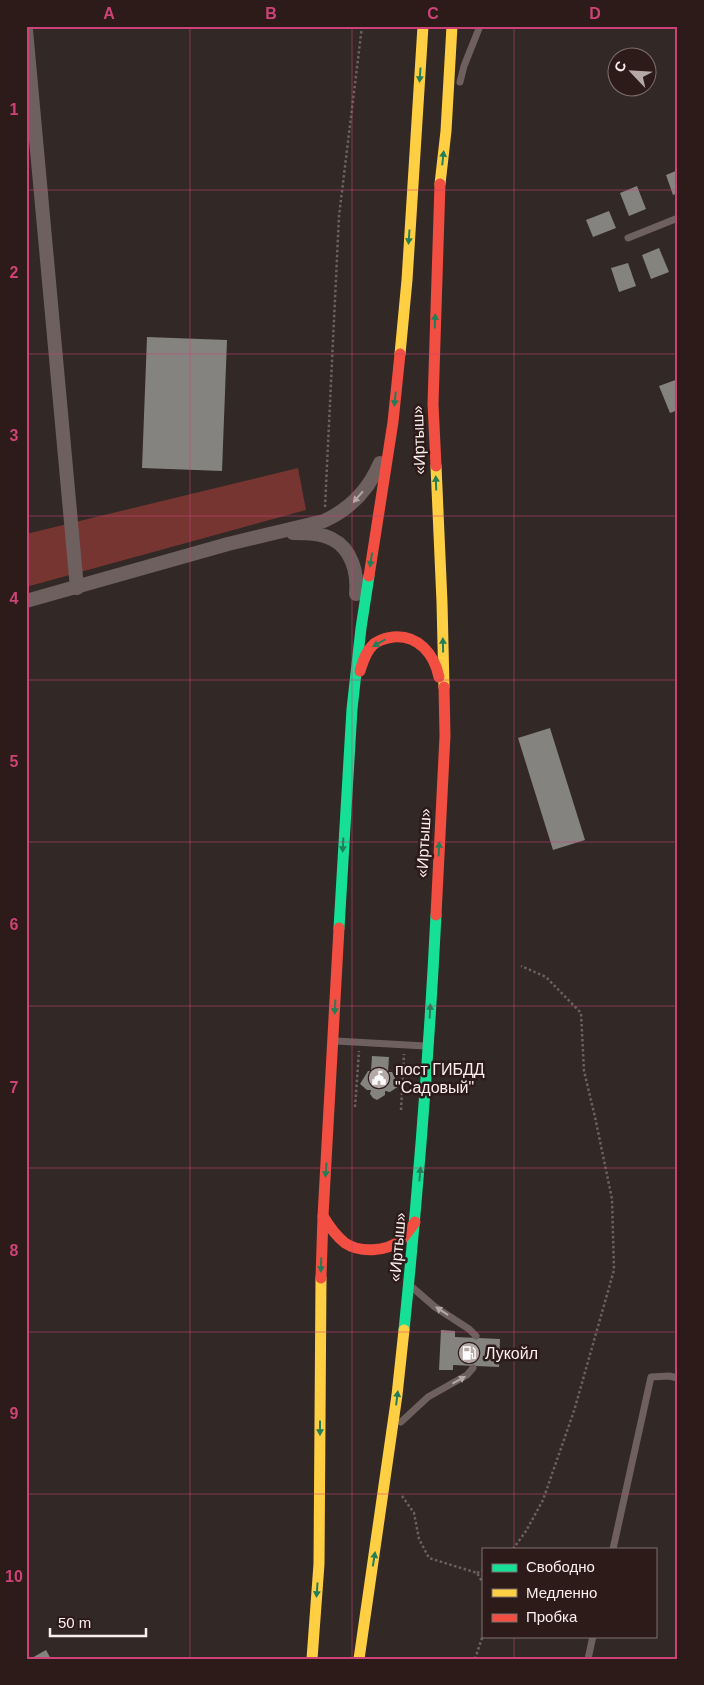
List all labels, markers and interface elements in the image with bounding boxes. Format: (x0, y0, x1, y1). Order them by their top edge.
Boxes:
text: A (103, 5, 115, 22)
text: B (265, 5, 277, 22)
text: C (427, 5, 439, 22)
text: D (589, 5, 601, 22)
north arrow (606, 48, 656, 98)
text: С (611, 59, 630, 74)
one-way arrow (415, 67, 423, 83)
text: 1 (10, 101, 19, 118)
one-way arrow (439, 150, 447, 166)
one-way arrow (405, 229, 413, 245)
text: 2 (10, 264, 19, 281)
one-way arrow (431, 312, 439, 328)
one-way arrow (391, 391, 399, 407)
street label: «Иртыш» (409, 405, 428, 475)
text: 3 (10, 427, 19, 444)
one-way arrow (431, 475, 439, 491)
one-way arrow (352, 490, 364, 502)
one-way arrow (367, 552, 375, 568)
text: 4 (10, 590, 19, 607)
one-way arrow (439, 637, 447, 653)
one-way arrow (373, 638, 386, 647)
text: 5 (10, 753, 19, 770)
street label: «Иртыш» (413, 808, 434, 878)
one-way arrow (339, 837, 347, 853)
one-way arrow (435, 841, 443, 857)
text: 6 (10, 916, 19, 933)
one-way arrow (330, 1000, 338, 1016)
one-way arrow (427, 1003, 435, 1019)
place label: пост ГИБДД "Садовый" (395, 1061, 485, 1096)
public building icon: пост ГИБДД "Садовый" (367, 1066, 391, 1090)
text: 7 (10, 1079, 19, 1096)
one-way arrow (321, 1162, 329, 1178)
one-way arrow (416, 1165, 424, 1181)
street label: «Иртыш» (386, 1212, 409, 1282)
text: 8 (10, 1242, 19, 1259)
one-way arrow (317, 1257, 325, 1273)
one-way arrow (435, 1307, 449, 1316)
fuel station icon: Лукойл (457, 1341, 481, 1365)
place label: Лукойл (485, 1345, 538, 1362)
one-way arrow (453, 1375, 466, 1384)
one-way arrow (393, 1389, 401, 1405)
text: 9 (10, 1405, 19, 1422)
one-way arrow (316, 1420, 324, 1436)
legend (482, 1548, 656, 1638)
one-way arrow (370, 1550, 378, 1566)
text: Свободно (526, 1558, 595, 1575)
text: 10 (5, 1568, 23, 1585)
one-way arrow (313, 1582, 321, 1598)
text: Медленно (526, 1584, 597, 1601)
scale bar (50, 1605, 146, 1637)
text: Пробка (526, 1608, 578, 1625)
text: 50 m (58, 1614, 91, 1631)

